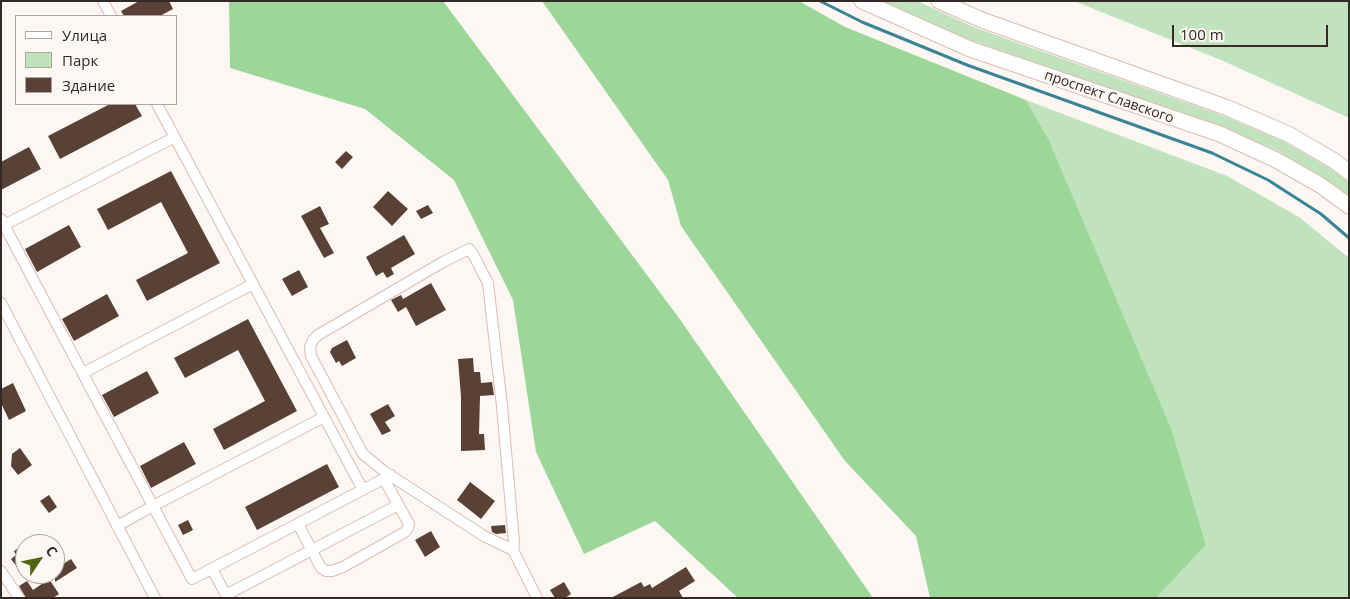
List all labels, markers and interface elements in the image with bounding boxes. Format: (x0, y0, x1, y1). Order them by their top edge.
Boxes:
legend (15, 15, 178, 105)
scale bar (1175, 15, 1331, 47)
text: 100 m (1180, 24, 1224, 44)
text: Улица (62, 25, 107, 45)
text: Парк (62, 50, 98, 70)
street label: проспект Славского (1042, 67, 1176, 127)
text: Здание (62, 75, 115, 95)
north arrow (15, 534, 65, 584)
text: С (42, 542, 62, 560)

